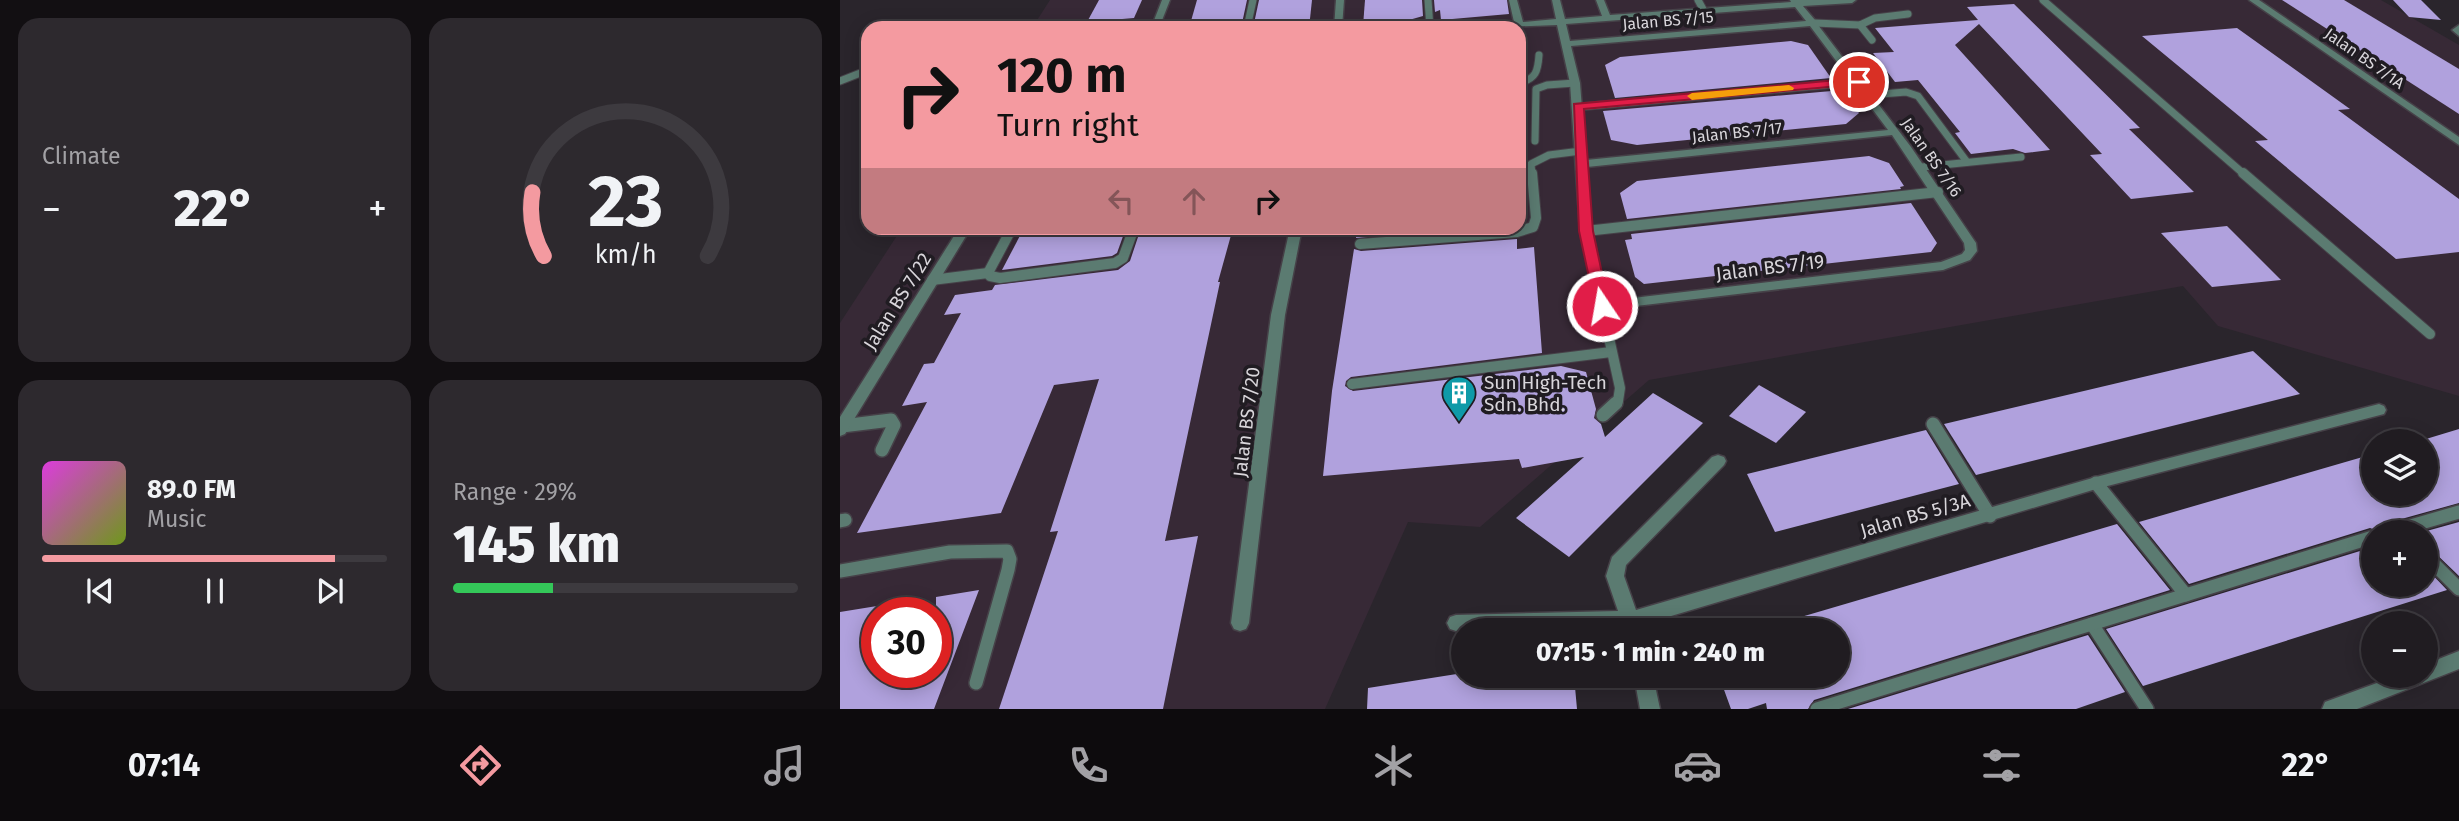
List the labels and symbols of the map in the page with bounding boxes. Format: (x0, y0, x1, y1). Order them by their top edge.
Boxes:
street label: Jalan BS 7/15 (1622, 7, 1714, 34)
street label: Jalan BS 7/1A (2321, 24, 2409, 93)
pin (1829, 52, 1889, 112)
street label: Jalan BS 7/16 (1897, 114, 1966, 200)
street label: Jalan BS 7/17 (1691, 118, 1783, 147)
street label: Jalan BS 7/22 (859, 248, 936, 354)
street label: Jalan BS 7/19 (1715, 249, 1826, 286)
position arrow (1565, 269, 1639, 343)
street label: Jalan BS 7/20 (1228, 365, 1265, 479)
place label: Sun High-Tech Sdn. Bhd. (1484, 371, 1607, 416)
building icon: Sun High-Tech Sdn. Bhd. (1440, 374, 1478, 423)
street label: Jalan BS 5/3A (1858, 489, 1973, 542)
speed limit sign: 30 (861, 597, 952, 688)

